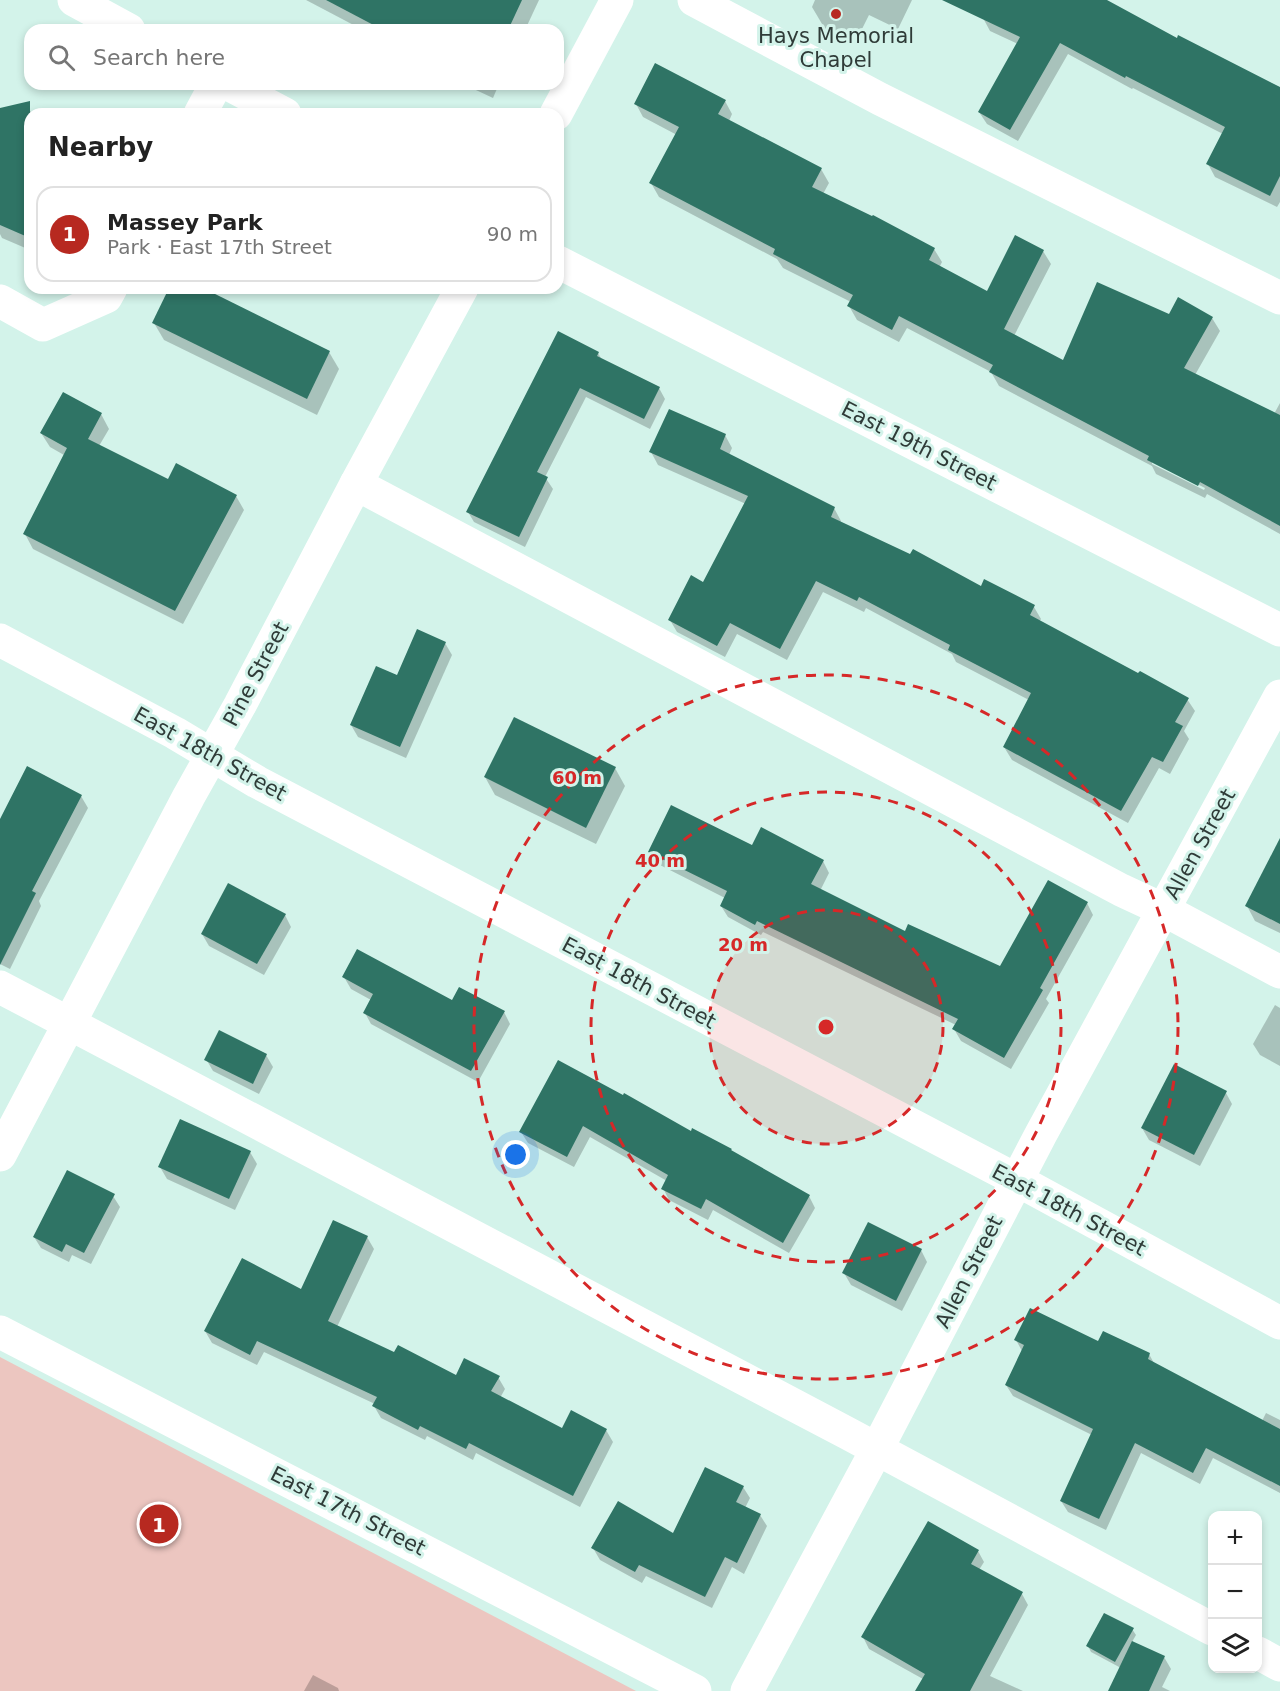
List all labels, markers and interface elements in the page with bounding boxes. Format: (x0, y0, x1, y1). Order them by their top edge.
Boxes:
marker: Hays Memorial Chapel (829, 7, 843, 21)
search box (24, 24, 564, 90)
place label: Hays Memorial Chapel (758, 24, 914, 72)
icon: search (45, 41, 78, 74)
text: Search here (93, 45, 225, 70)
text: Nearby (48, 132, 153, 162)
text: Massey Park (107, 210, 263, 235)
text: 1 (63, 222, 76, 246)
text: 90 m (487, 222, 538, 246)
text: Park · East 17th Street (107, 235, 332, 259)
street label: East 19th Street (837, 397, 1001, 495)
street label: Pine Street (218, 618, 294, 730)
street label: East 18th Street (130, 702, 290, 806)
text: 60 m (552, 767, 602, 788)
street label: Allen Street (1160, 785, 1240, 903)
text: 40 m (635, 850, 685, 871)
street label: East 18th Street (558, 932, 720, 1034)
text: 20 m (718, 934, 768, 955)
centre of rings (816, 1017, 836, 1037)
your location (501, 1140, 530, 1169)
street label: East 18th Street (988, 1159, 1150, 1261)
street label: Allen Street (930, 1212, 1008, 1332)
street label: East 17th Street (266, 1462, 430, 1560)
pin: 1 (140, 1502, 178, 1546)
map controls (1208, 1511, 1262, 1673)
button: + (1208, 1511, 1262, 1565)
button: − (1208, 1565, 1262, 1619)
button: layers (1208, 1619, 1262, 1673)

